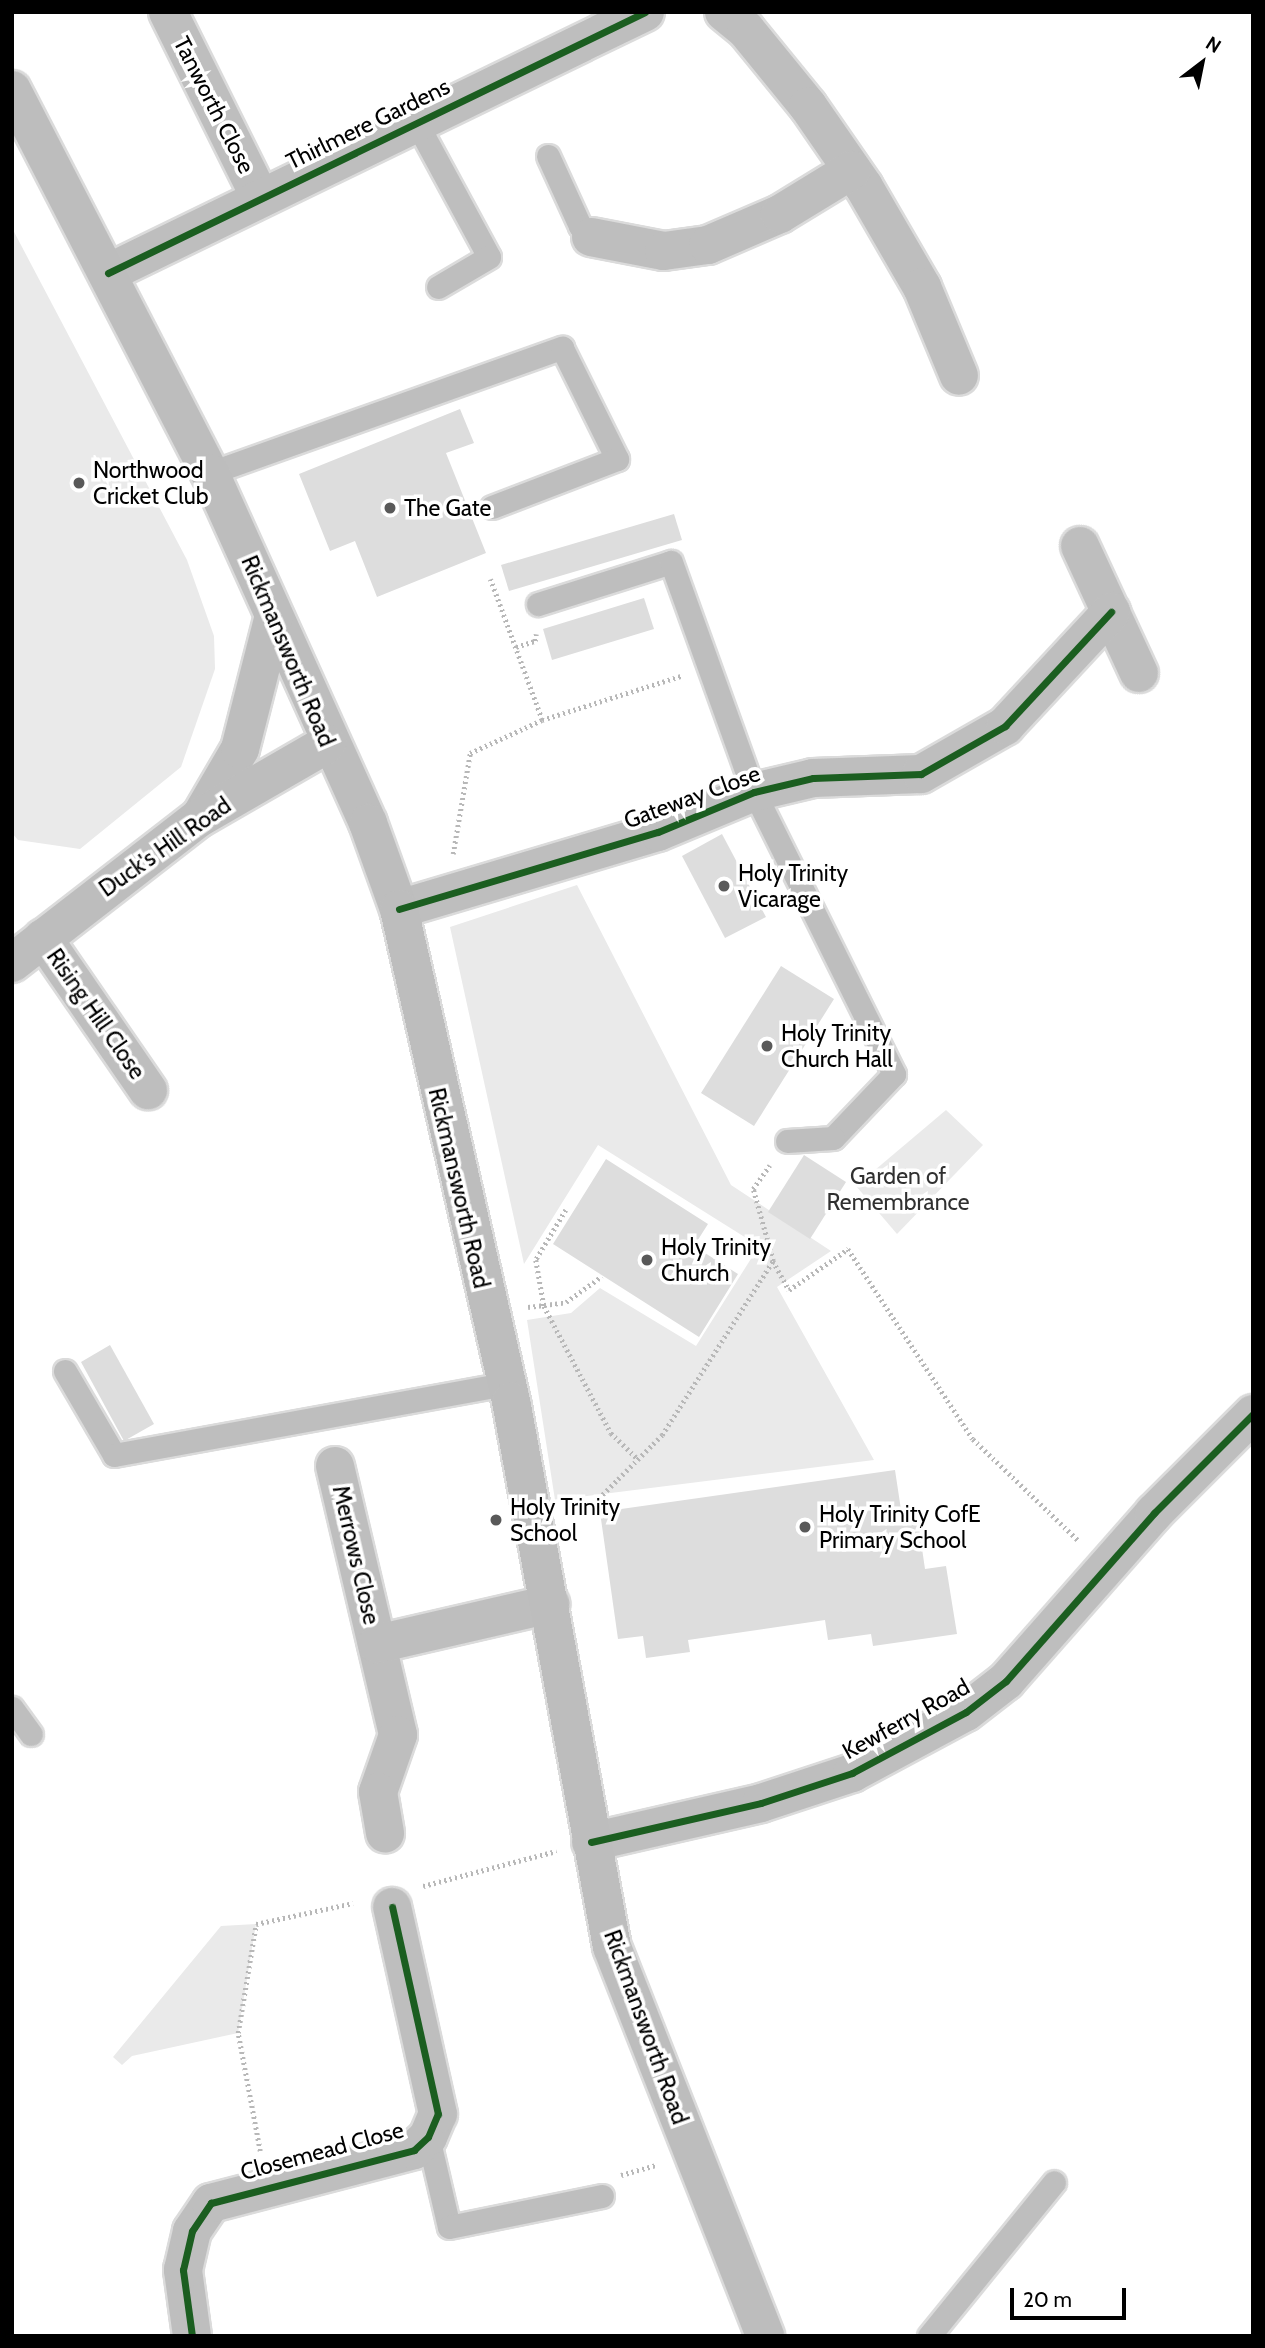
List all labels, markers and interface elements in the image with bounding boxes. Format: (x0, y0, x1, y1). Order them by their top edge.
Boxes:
north arrow (1167, 28, 1237, 98)
text: N (1202, 31, 1225, 58)
street label: Tanworth Close (168, 32, 260, 178)
street label: Thirlmere Gardens (282, 72, 454, 176)
place label: Northwood Cricket Club (93, 456, 209, 510)
marker: Northwood Cricket Club (71, 475, 87, 491)
place label: The Gate (404, 494, 491, 522)
marker: The Gate (382, 500, 398, 516)
street label: Rickmansworth Road (235, 551, 341, 751)
street label: Gateway Close (620, 760, 764, 834)
street label: Duck's Hill Road (94, 791, 236, 903)
place label: Holy Trinity Vicarage (738, 859, 848, 913)
marker: Holy Trinity Vicarage (716, 878, 732, 894)
street label: Rising Hill Close (41, 943, 151, 1085)
place label: Holy Trinity Church Hall (781, 1019, 893, 1073)
marker: Holy Trinity Church Hall (759, 1038, 775, 1054)
street label: Rickmansworth Road (423, 1085, 495, 1291)
park label: Garden of Remembrance (826, 1162, 970, 1216)
place label: Holy Trinity Church (661, 1233, 771, 1287)
marker: Holy Trinity Church (639, 1252, 655, 1268)
street label: Merrows Close (327, 1483, 385, 1627)
place label: Holy Trinity School (510, 1493, 620, 1547)
place label: Holy Trinity CofE Primary School (819, 1500, 981, 1554)
marker: Holy Trinity School (488, 1512, 504, 1528)
marker: Holy Trinity CofE Primary School (797, 1519, 813, 1535)
street label: Kewferry Road (838, 1673, 974, 1765)
street label: Rickmansworth Road (598, 1926, 694, 2128)
street label: Closemead Close (237, 2116, 407, 2186)
scale bar (1013, 2274, 1128, 2318)
text: 20 m (1023, 2287, 1072, 2312)

